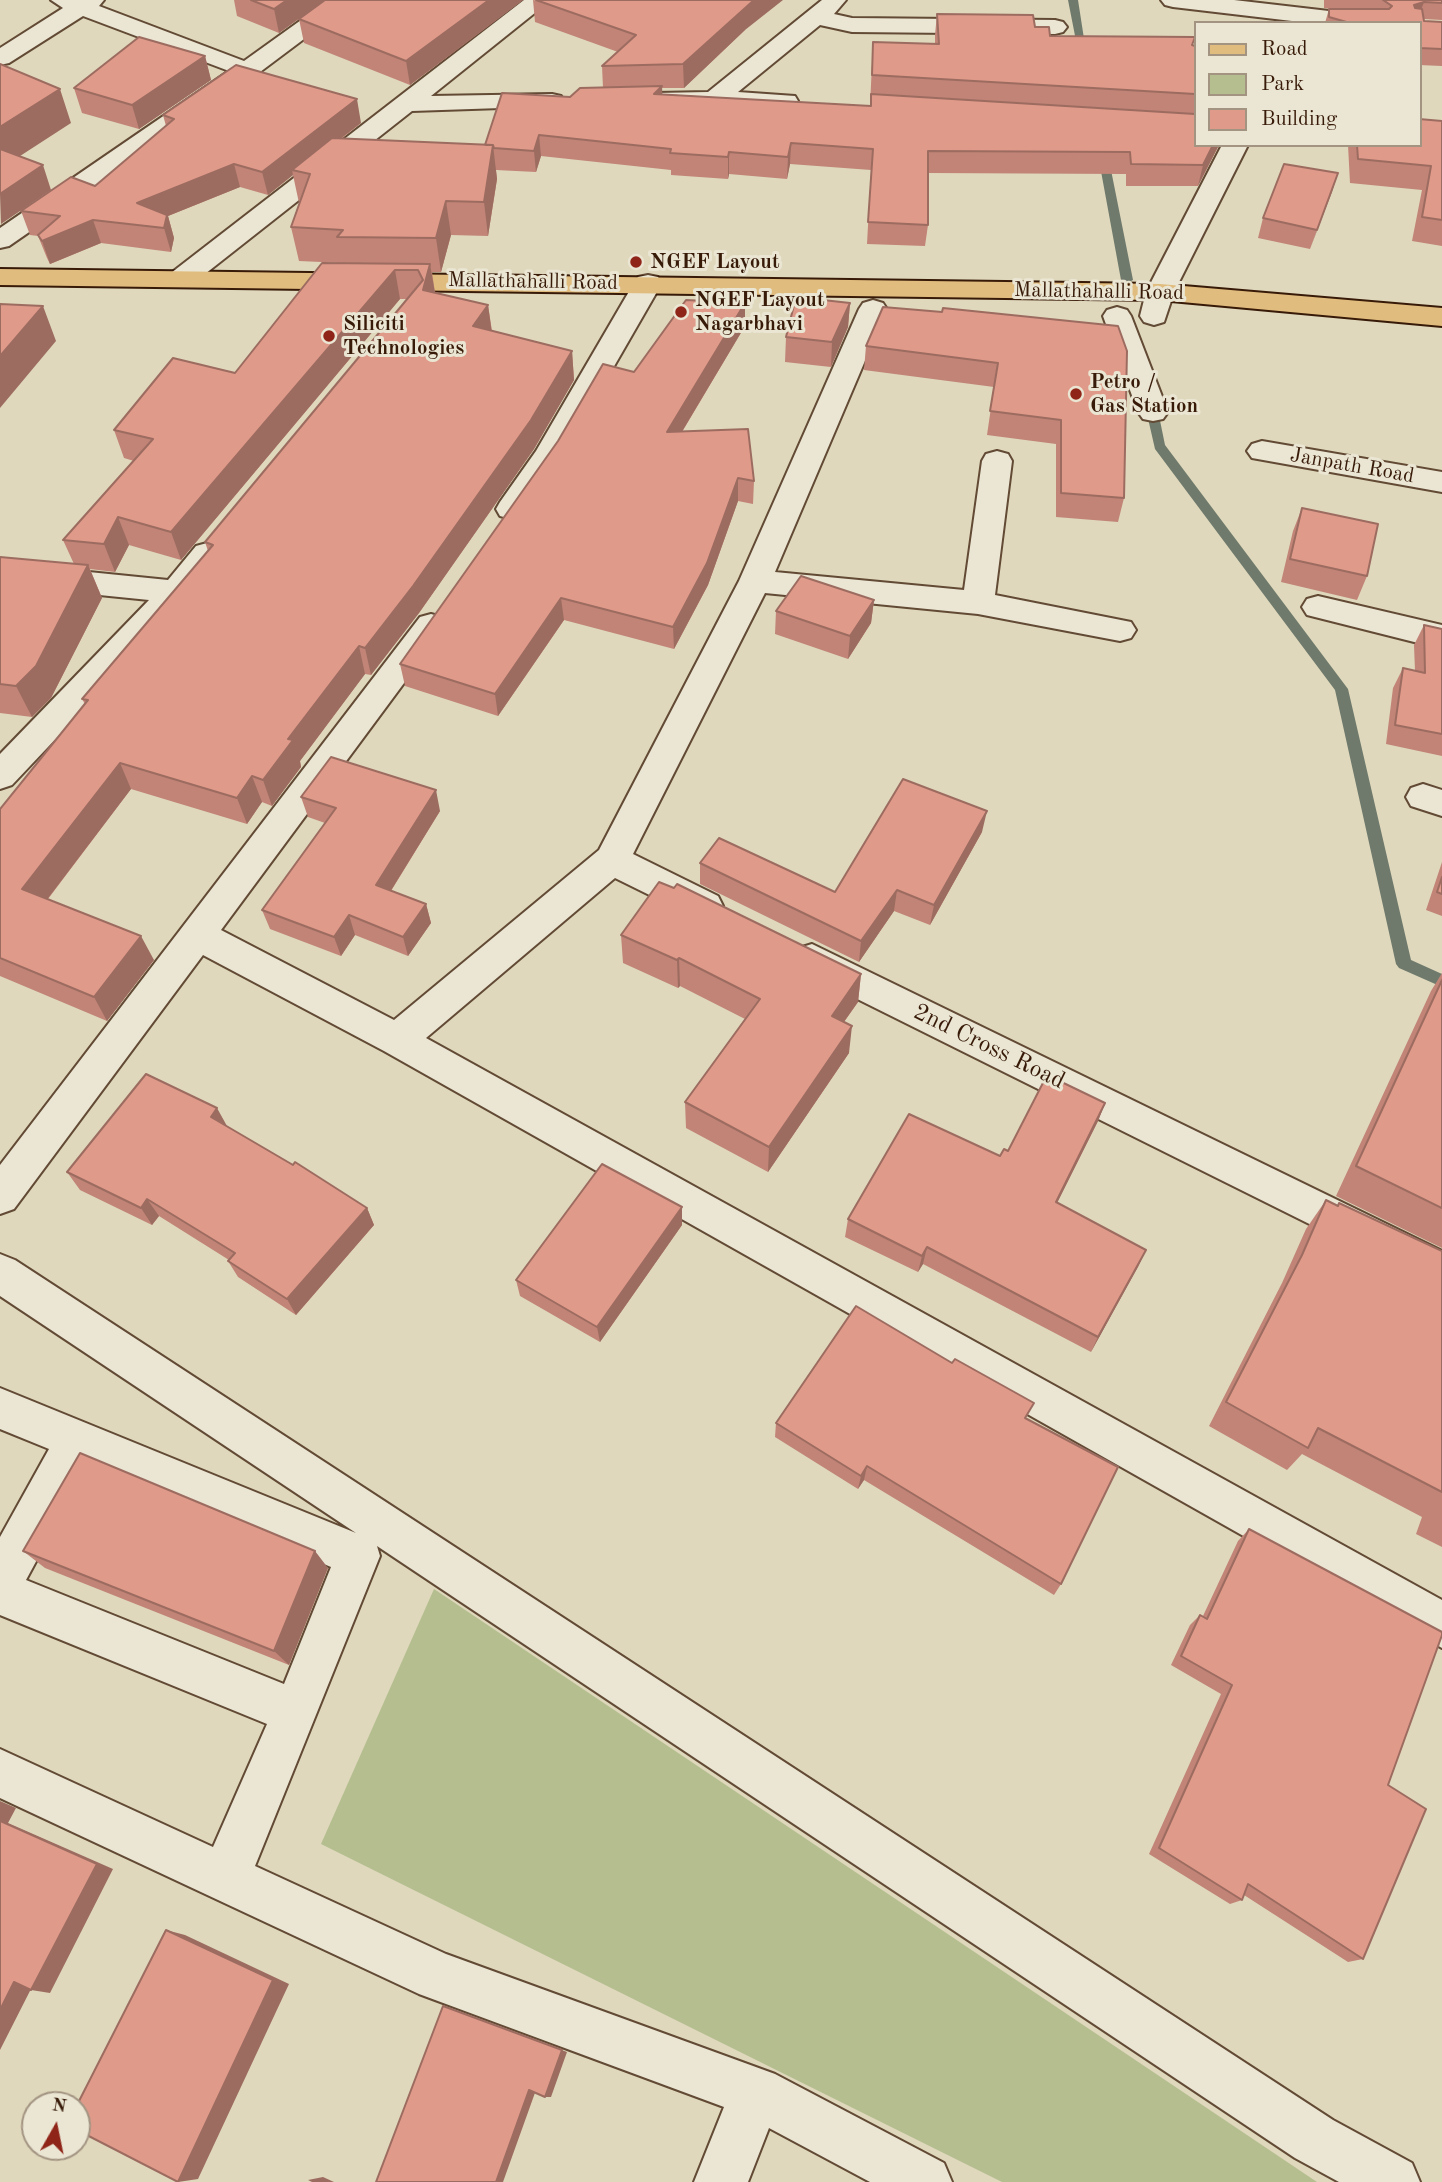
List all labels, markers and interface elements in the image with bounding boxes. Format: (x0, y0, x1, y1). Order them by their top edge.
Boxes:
legend (1194, 21, 1421, 147)
text: Road (1261, 39, 1308, 60)
text: Park (1261, 74, 1304, 95)
text: Building (1261, 109, 1337, 130)
place label: NGEF Layout (650, 249, 780, 275)
marker: NGEF Layout (628, 254, 644, 270)
street label: Mallathahalli Road (448, 268, 618, 296)
street label: Mallathahalli Road (1014, 278, 1184, 306)
place label: NGEF Layout Nagarbhavi (695, 287, 825, 337)
marker: NGEF Layout Nagarbhavi (673, 304, 689, 320)
place label: Siliciti Technologies (343, 311, 464, 361)
marker: Siliciti Technologies (321, 328, 337, 344)
place label: Petro / Gas Station (1090, 369, 1198, 419)
marker: Petro / Gas Station (1068, 386, 1084, 402)
street label: Janpath Road (1288, 443, 1416, 489)
street label: 2nd Cross Road (909, 998, 1069, 1096)
north arrow (21, 2091, 91, 2161)
text: N (50, 2096, 68, 2117)

